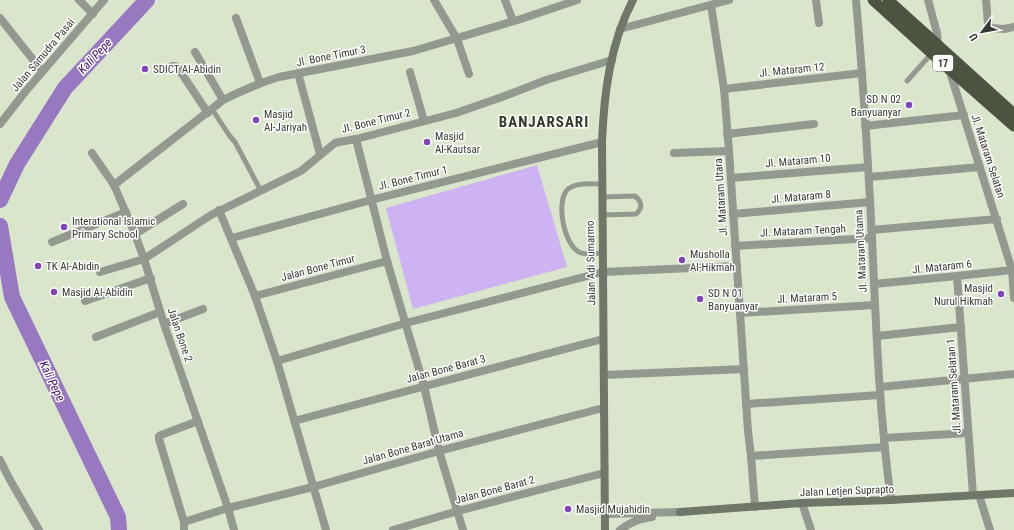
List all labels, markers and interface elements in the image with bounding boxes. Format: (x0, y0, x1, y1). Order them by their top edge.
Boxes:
north arrow (962, 12, 1002, 52)
street label: Jalan Samudra Pasai (9, 16, 77, 94)
text: U (967, 31, 981, 43)
water label: Kali Pepe (75, 35, 115, 77)
street label: Jl. Bone Timur 3 (295, 43, 367, 69)
road number: 17 (933, 55, 953, 71)
street label: Jl. Mataram 12 (759, 60, 825, 80)
place label: SDICT Al-Abidin (153, 63, 221, 76)
marker: SDICT Al-Abidin (140, 64, 150, 74)
place label: SD N 02 Banyuanyar (851, 93, 902, 119)
marker: SD N 02 Banyuanyar (904, 100, 914, 110)
street label: Jl. Bone Timur 2 (340, 106, 412, 136)
place label: Masjid Al-Jariyah (264, 108, 307, 134)
district label: BANJARSARI (499, 113, 589, 131)
street label: Jl. Mataram Selatan (968, 113, 1008, 199)
marker: Masjid Al-Jariyah (251, 115, 261, 125)
place label: Masjid Al-Kautsar (435, 130, 481, 156)
marker: Masjid Al-Kautsar (422, 137, 432, 147)
street label: Jl. Mataram 10 (765, 152, 831, 170)
street label: Jl. Mataram Utara (712, 158, 730, 236)
street label: Jl. Bone Timur 1 (377, 163, 449, 193)
street label: Jl. Mataram 8 (771, 188, 831, 206)
street label: Jl. Mataram Utama (852, 209, 870, 293)
place label: Interational Islamic Primary School (72, 215, 155, 241)
street label: Jalan Adi Sumarmo (584, 220, 598, 306)
marker: Interational Islamic Primary School (59, 222, 69, 232)
street label: Jl. Mataram Tengah (760, 222, 846, 240)
place label: Musholla Al-Hikmah (690, 248, 735, 274)
street label: Jalan Bone Timur (280, 252, 357, 284)
marker: Musholla Al-Hikmah (677, 255, 687, 265)
street label: Jl. Mataram 6 (911, 257, 973, 277)
place label: TK Al-Abidin (46, 260, 99, 273)
marker: TK Al-Abidin (33, 261, 43, 271)
place label: Masjid Nurul Hikmah (934, 282, 993, 308)
place label: Masjid Al-Abidin (62, 286, 133, 299)
marker: Masjid Al-Abidin (49, 287, 59, 297)
place label: SD N 01 Banyuanyar (708, 287, 759, 313)
marker: Masjid Nurul Hikmah (996, 289, 1006, 299)
street label: Jl. Mataram 5 (777, 290, 837, 306)
marker: SD N 01 Banyuanyar (695, 294, 705, 304)
street label: Jalan Bone 2 (165, 306, 195, 364)
street label: Jl. Mataram Selatan 1 (944, 338, 964, 434)
street label: Jalan Bone Barat 3 (405, 352, 487, 386)
water label: Kali Pepe (36, 359, 68, 404)
street label: Jalan Bone Barat Utama (361, 426, 465, 468)
street label: Jalan Bone Barat 2 (454, 473, 536, 507)
street label: Jalan Letjen Suprapto (800, 483, 895, 499)
place label: Masjid Mujahidin (576, 503, 650, 516)
marker: Masjid Mujahidin (563, 504, 573, 514)

